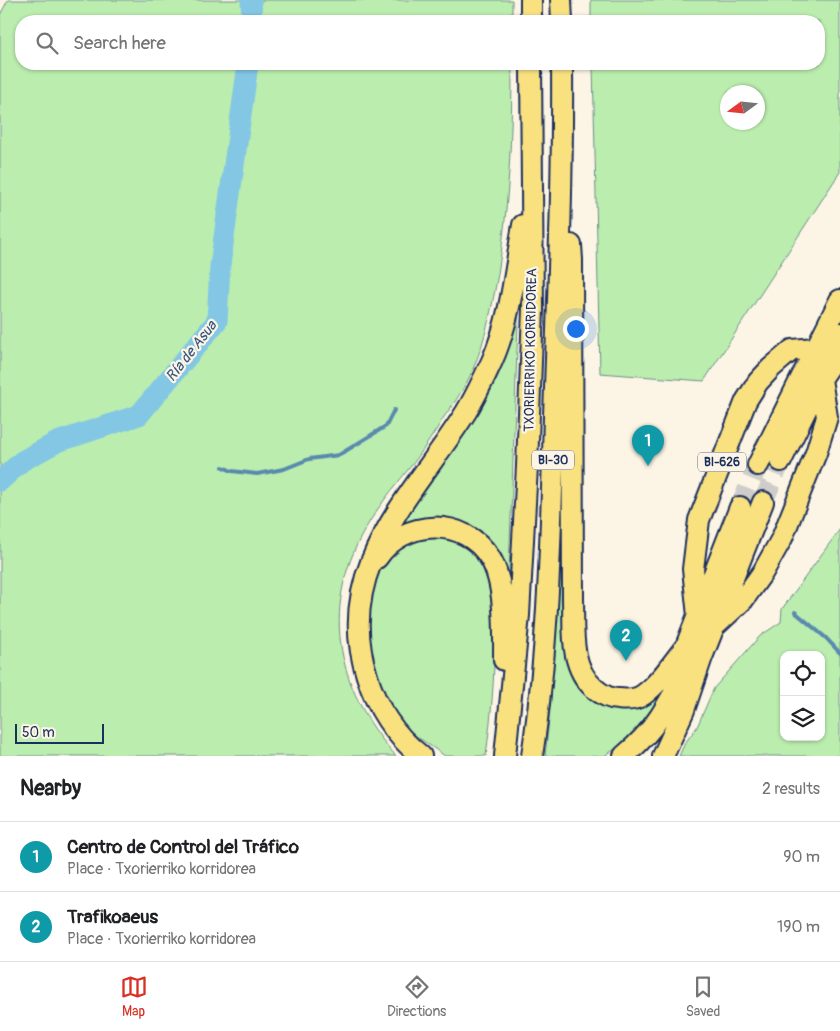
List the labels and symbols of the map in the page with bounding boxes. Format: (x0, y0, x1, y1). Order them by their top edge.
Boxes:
north arrow (720, 85, 765, 130)
street label: TXORIERRIKO KORRIDOREA (521, 268, 540, 432)
water label: Ría de Asua (162, 316, 222, 386)
your location (563, 316, 589, 342)
pin: 1 (632, 425, 664, 466)
road number: BI-30 (532, 450, 574, 470)
road number: BI-626 (698, 452, 746, 472)
pin: 2 (610, 620, 642, 661)
scale bar (15, 721, 104, 744)

